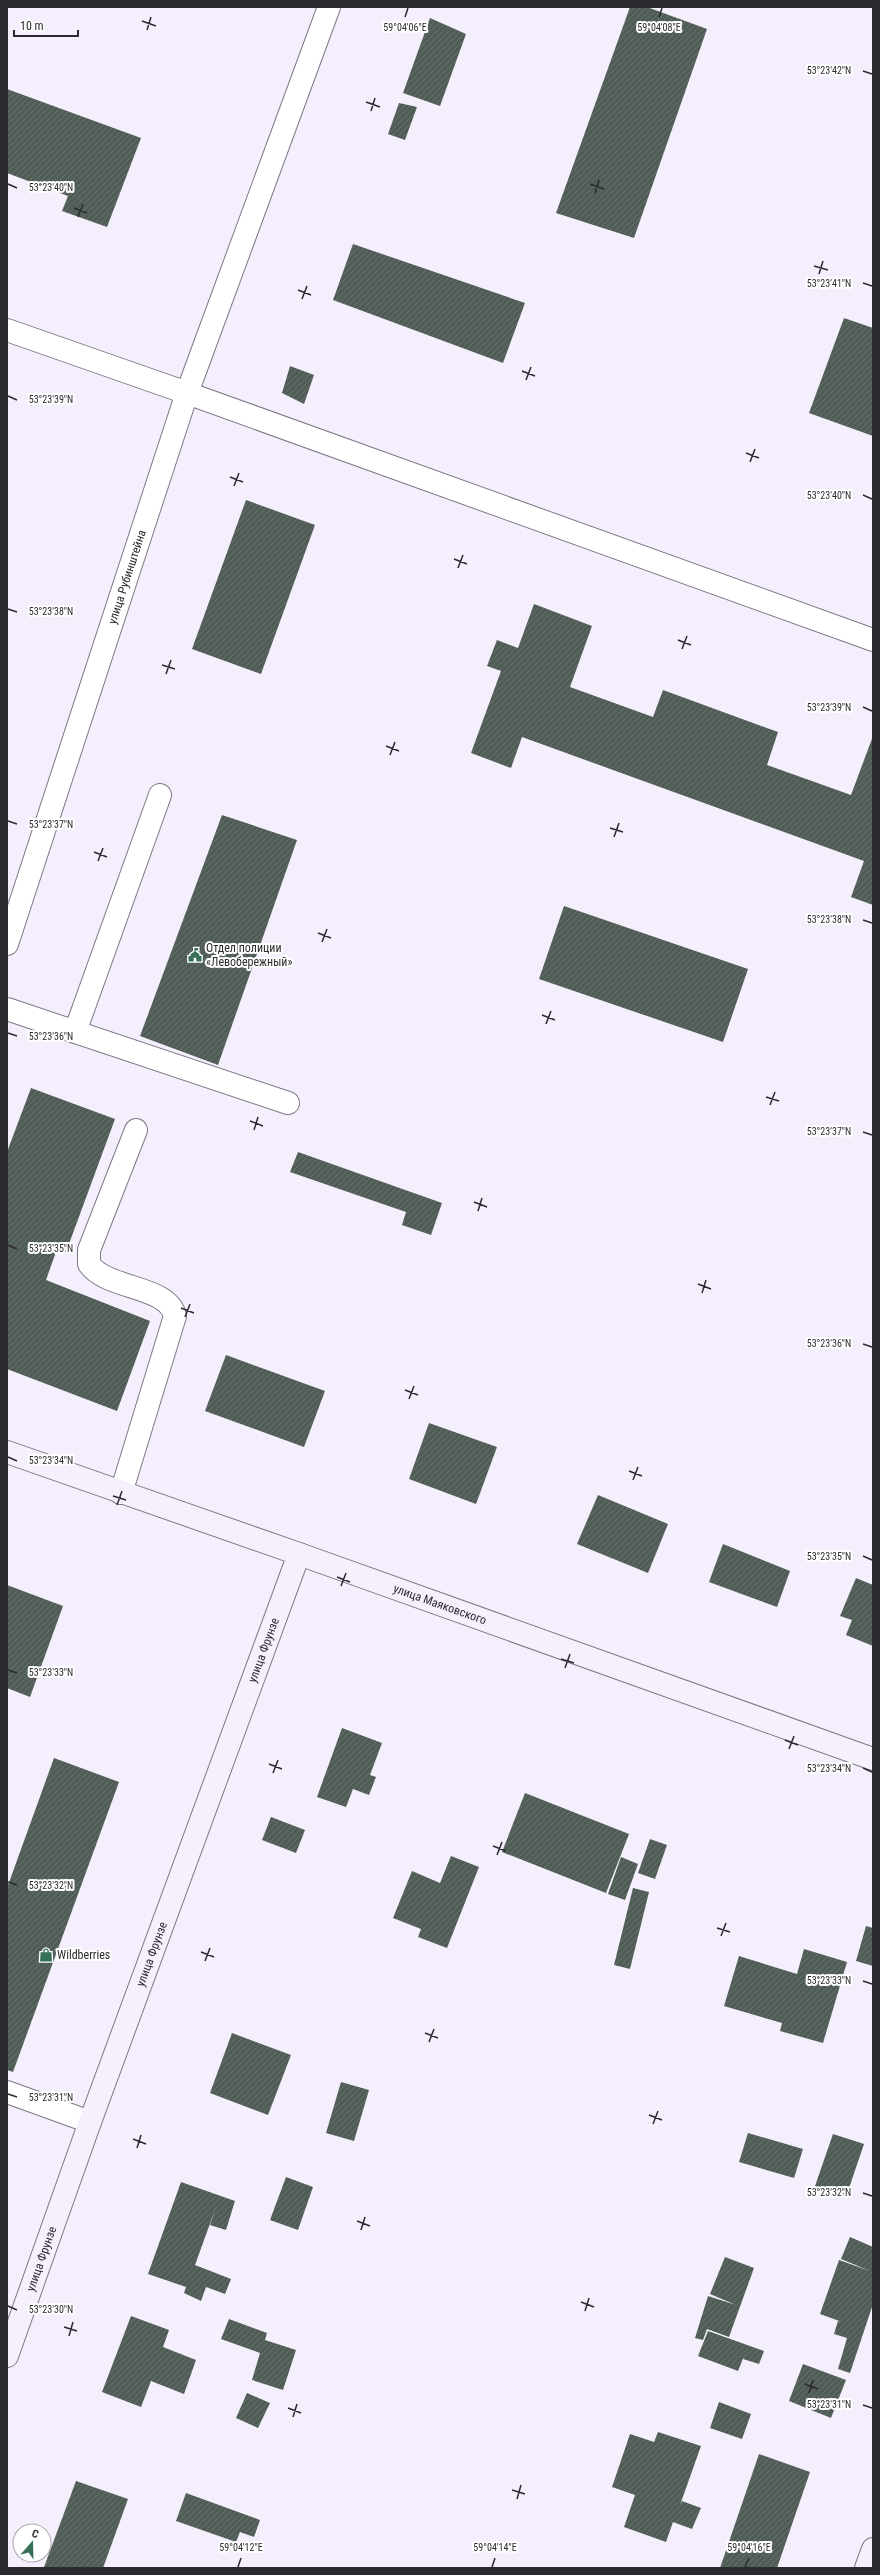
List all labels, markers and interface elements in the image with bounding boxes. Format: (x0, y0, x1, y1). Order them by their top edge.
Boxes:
scale bar (14, 12, 78, 38)
text: 10 m (20, 19, 44, 33)
text: 59°04'06"E (383, 22, 427, 33)
text: 59°04'08"E (637, 22, 681, 33)
text: 53°23'42"N (807, 65, 851, 76)
text: 53°23'40"N (29, 182, 73, 193)
text: 53°23'41"N (807, 278, 851, 289)
text: 53°23'39"N (29, 394, 73, 405)
text: 53°23'40"N (807, 490, 851, 501)
street label: улица Рубинштейна (105, 528, 149, 626)
text: 53°23'38"N (29, 606, 73, 617)
text: 53°23'39"N (807, 702, 851, 713)
text: 53°23'37"N (29, 819, 73, 830)
text: 53°23'38"N (807, 914, 851, 925)
place label: Отдел полиции «Левобережный» (206, 941, 292, 969)
public building icon: Отдел полиции «Левобережный» (187, 947, 203, 963)
text: 53°23'36"N (29, 1031, 73, 1042)
text: 53°23'37"N (807, 1126, 851, 1137)
text: 53°23'35"N (29, 1243, 73, 1254)
text: 53°23'36"N (807, 1338, 851, 1349)
text: 53°23'34"N (29, 1455, 73, 1466)
text: 53°23'35"N (807, 1551, 851, 1562)
street label: улица Маяковского (392, 1581, 488, 1627)
street label: улица Фрунзе (245, 1616, 282, 1685)
text: 53°23'33"N (29, 1667, 73, 1678)
text: 53°23'34"N (807, 1763, 851, 1774)
text: 53°23'32"N (29, 1880, 73, 1891)
street label: улица Фрунзе (133, 1920, 170, 1989)
shop icon: Wildberries (38, 1947, 54, 1963)
place label: Wildberries (57, 1948, 110, 1962)
text: 53°23'33"N (807, 1975, 851, 1986)
text: 53°23'31"N (29, 2092, 73, 2103)
text: 53°23'32"N (807, 2187, 851, 2198)
street label: улица Фрунзе (23, 2224, 60, 2293)
text: 53°23'30"N (29, 2304, 73, 2315)
text: 53°23'31"N (807, 2399, 851, 2410)
north arrow (12, 2523, 52, 2563)
text: С (30, 2527, 40, 2541)
text: 59°04'12"E (219, 2542, 263, 2553)
text: 59°04'14"E (473, 2542, 517, 2553)
text: 59°04'16"E (727, 2542, 771, 2553)

